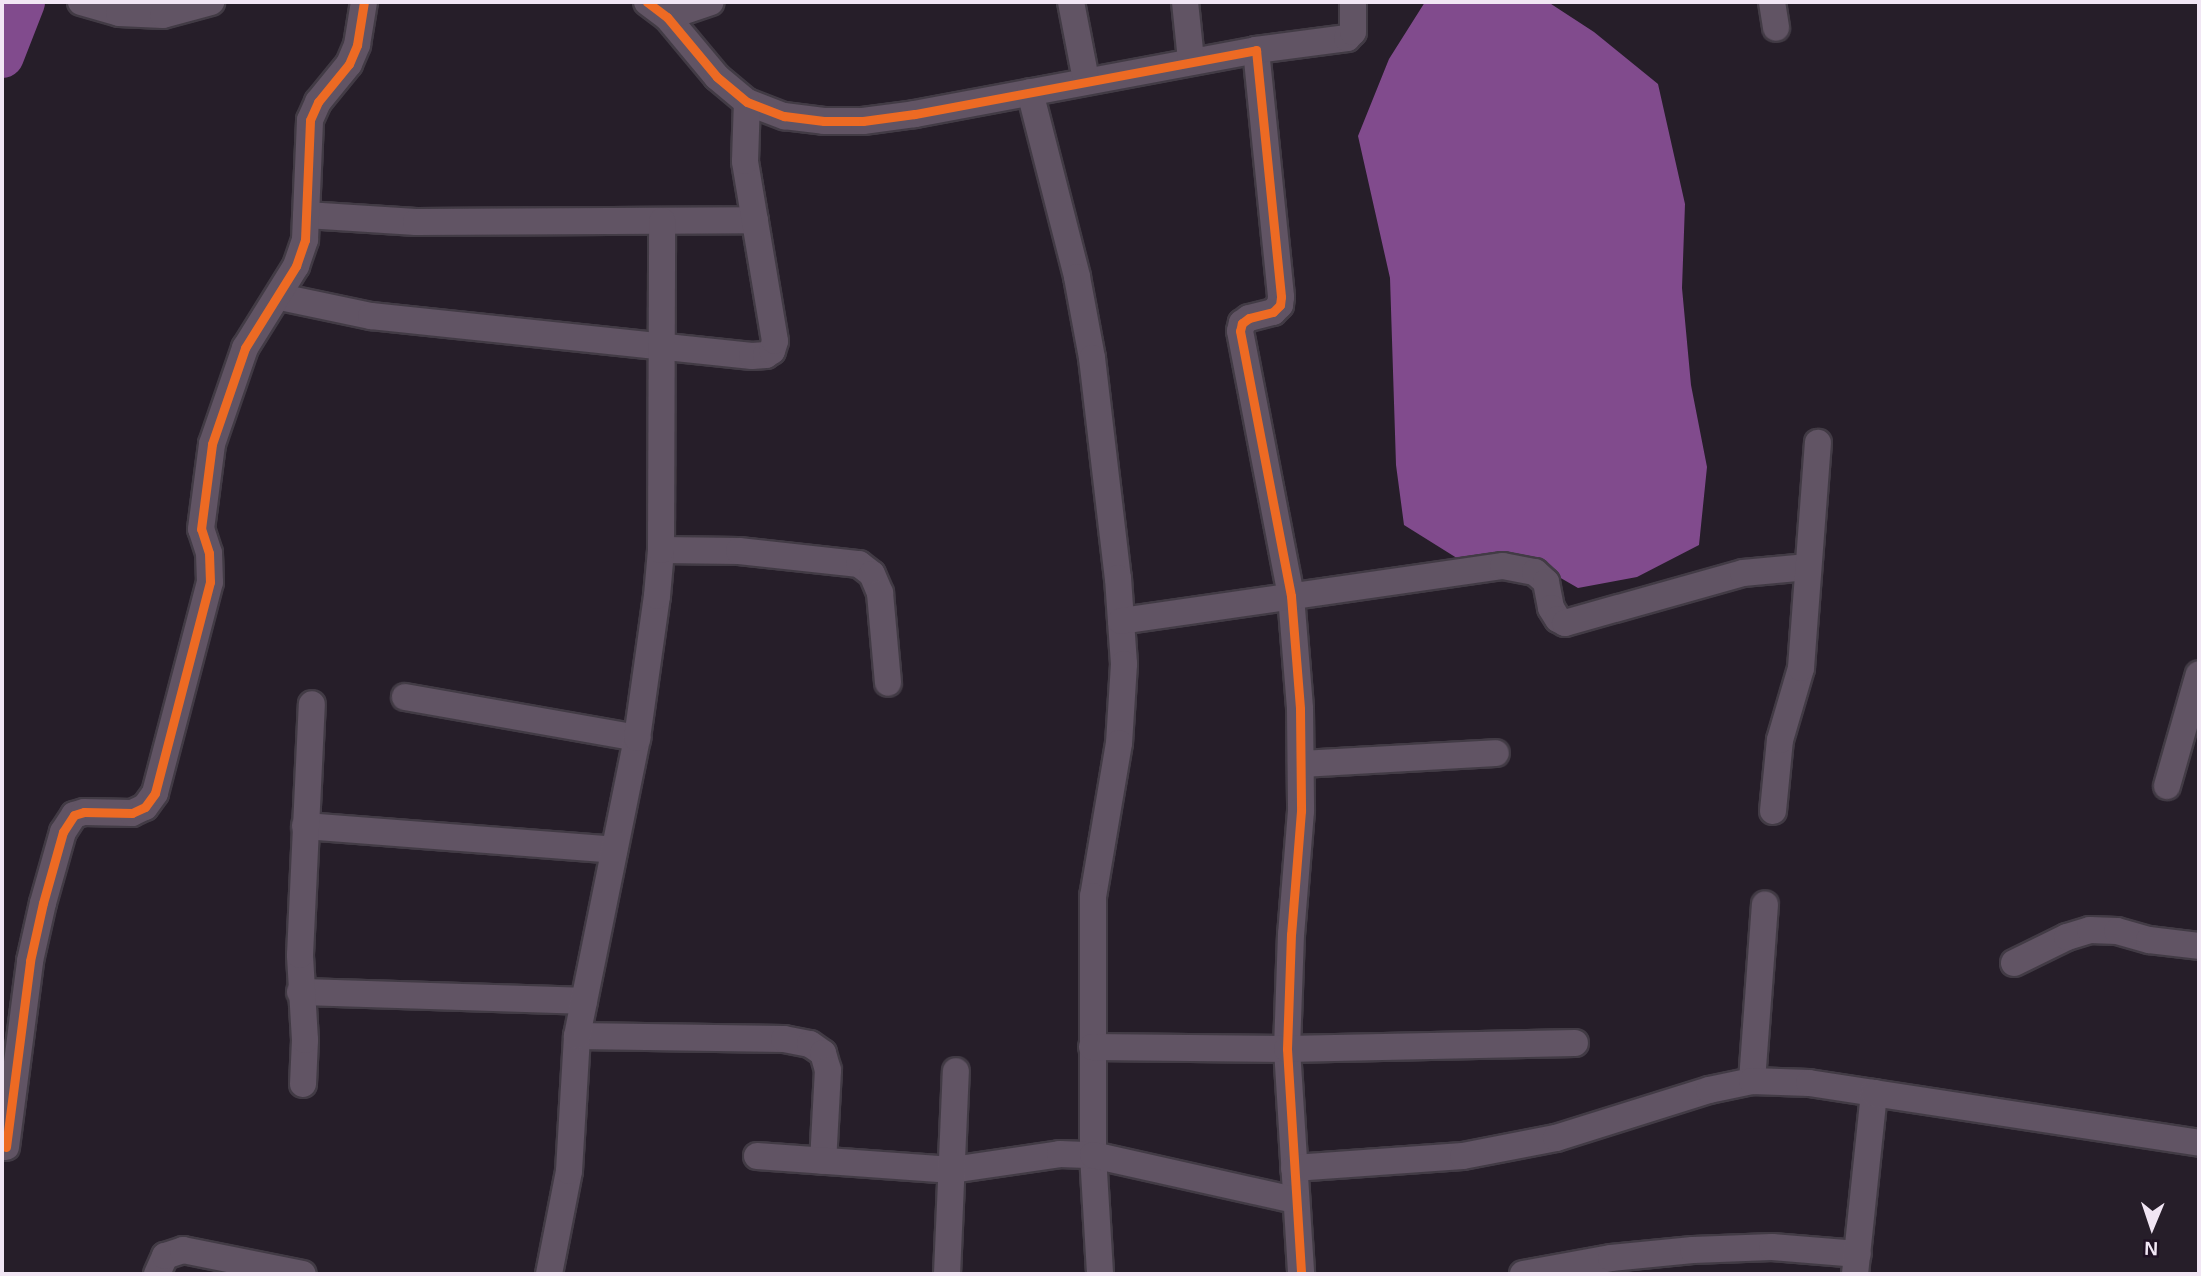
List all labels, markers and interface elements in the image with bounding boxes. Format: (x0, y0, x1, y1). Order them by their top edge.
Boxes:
north arrow (2117, 1192, 2187, 1262)
text: N (2144, 1238, 2158, 1259)

